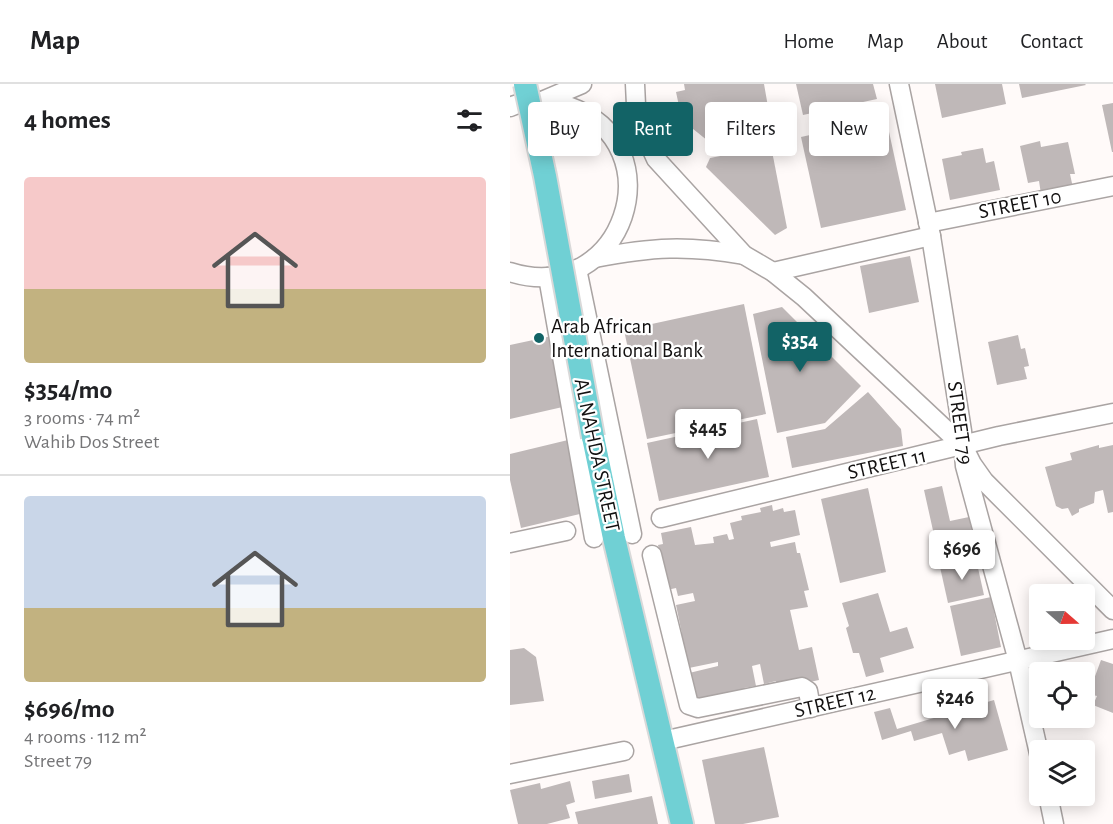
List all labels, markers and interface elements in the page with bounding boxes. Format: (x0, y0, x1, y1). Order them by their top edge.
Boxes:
text: Map (30, 27, 80, 55)
text: Home (783, 31, 834, 52)
text: Map (867, 31, 904, 52)
text: About (937, 31, 987, 52)
text: Contact (1020, 31, 1083, 52)
chip: Buy (528, 102, 601, 156)
chip: Rent (613, 102, 693, 156)
chip: Filters (705, 102, 797, 156)
chip: New (809, 102, 889, 156)
icon: filters (453, 104, 486, 137)
text: 4 homes (24, 107, 111, 133)
street label: STREET 10 (977, 186, 1063, 222)
icon: home (201, 216, 309, 324)
place label: Arab African International Bank (551, 316, 703, 361)
pin: $354 (764, 322, 836, 373)
marker: Arab African International Bank (532, 331, 546, 345)
text: $354 (782, 331, 818, 351)
street label: AL NAHDA STREET (570, 376, 624, 534)
text: $354/mo (24, 377, 112, 403)
street label: STREET 79 (944, 380, 976, 466)
text: 3 rooms · 74 m² (24, 408, 140, 428)
pin: $445 (672, 409, 744, 460)
text: $445 (689, 418, 727, 438)
text: Wahib Dos Street (24, 432, 159, 452)
street label: STREET 11 (846, 445, 928, 483)
pin: $696 (926, 530, 998, 581)
icon: home (201, 535, 309, 643)
text: $696 (943, 539, 981, 559)
north arrow (1029, 584, 1095, 650)
map controls (1029, 584, 1095, 806)
button: locate (1029, 662, 1095, 728)
pin: $246 (919, 679, 991, 730)
street label: STREET 12 (793, 683, 877, 721)
text: $246 (936, 688, 974, 708)
text: $696/mo (24, 696, 115, 722)
text: 4 rooms · 112 m² (24, 727, 147, 747)
button: layers (1029, 740, 1095, 806)
text: Street 79 (24, 751, 92, 771)

